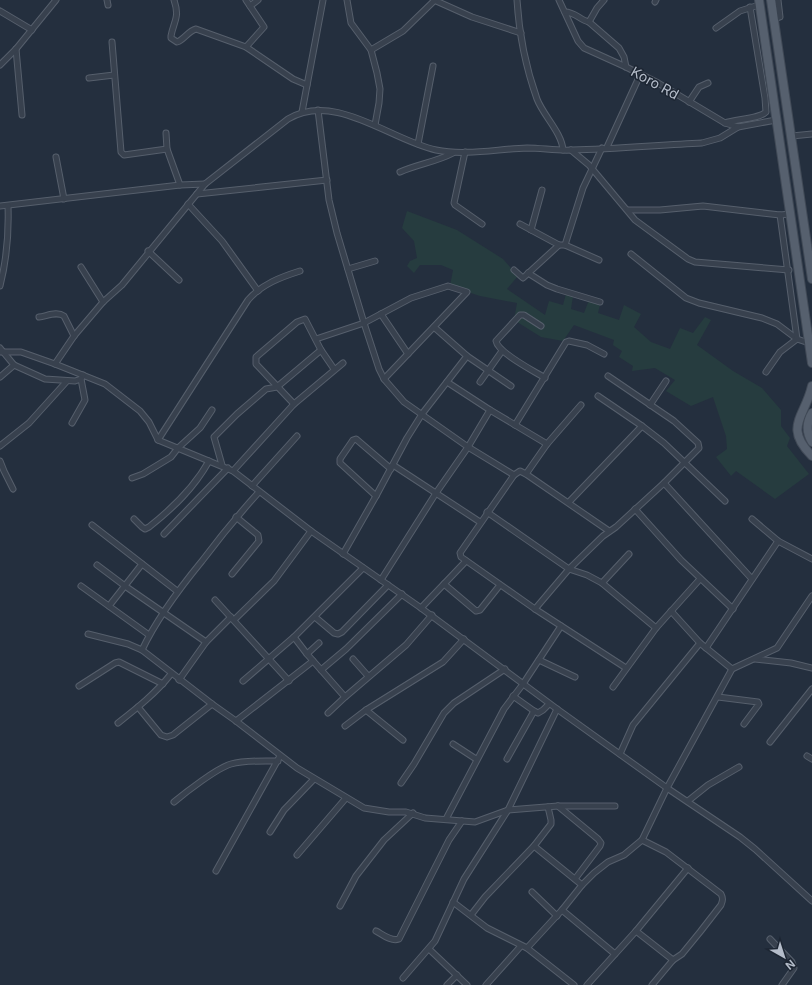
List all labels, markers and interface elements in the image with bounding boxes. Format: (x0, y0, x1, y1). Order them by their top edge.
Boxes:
street label: Koro Rd (628, 63, 682, 103)
north arrow (764, 937, 804, 977)
text: N (783, 957, 798, 973)

